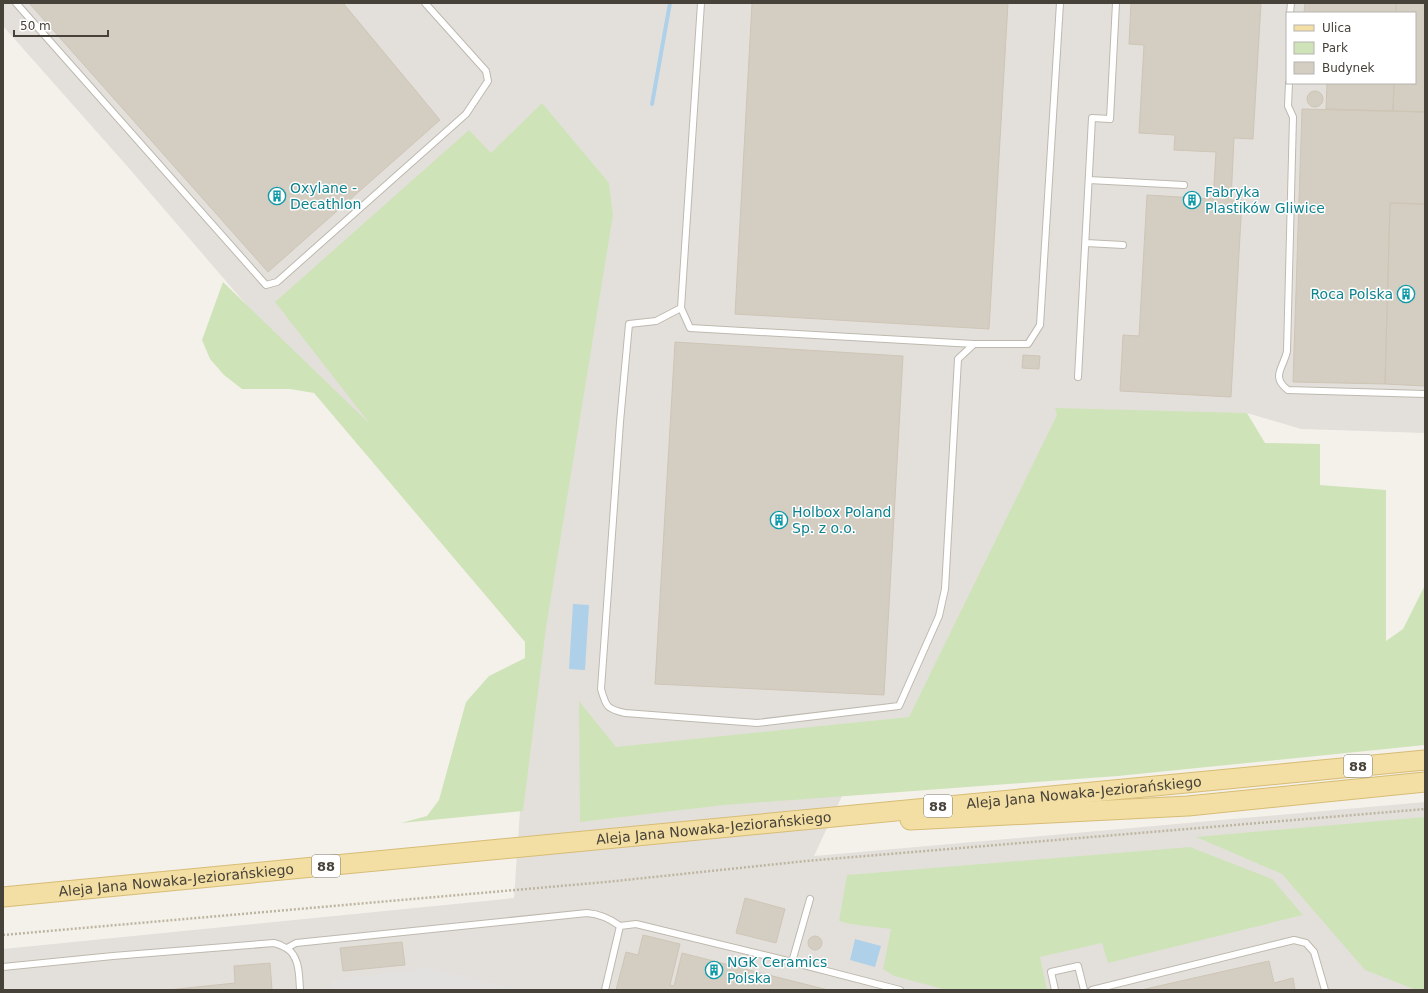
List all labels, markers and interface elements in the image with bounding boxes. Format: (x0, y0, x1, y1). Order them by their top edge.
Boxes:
scale bar (14, 12, 108, 38)
legend (1286, 12, 1416, 84)
text: 50 m (20, 19, 51, 33)
text: Ulica (1322, 21, 1351, 35)
text: Park (1322, 41, 1348, 55)
text: Budynek (1322, 61, 1375, 75)
place label: Oxylane - Decathlon (290, 180, 361, 212)
place label: Fabryka Plastików Gliwice (1205, 184, 1325, 216)
building icon: Oxylane - Decathlon (267, 186, 287, 206)
building icon: Fabryka Plastików Gliwice (1182, 190, 1202, 210)
building icon: Roca Polska (1396, 284, 1416, 304)
place label: Roca Polska (1310, 286, 1393, 302)
place label: Holbox Poland Sp. z o.o. (792, 504, 891, 536)
building icon: Holbox Poland Sp. z o.o. (769, 510, 789, 530)
road number: 88 (1344, 755, 1372, 777)
street label: Aleja Jana Nowaka-Jeziorańskiego (966, 773, 1202, 812)
road number: 88 (924, 795, 952, 817)
street label: Aleja Jana Nowaka-Jeziorańskiego (595, 809, 832, 847)
road number: 88 (312, 855, 340, 877)
street label: Aleja Jana Nowaka-Jeziorańskiego (58, 861, 295, 900)
place label: NGK Ceramics Polska (727, 954, 827, 986)
building icon: NGK Ceramics Polska (704, 960, 724, 980)

